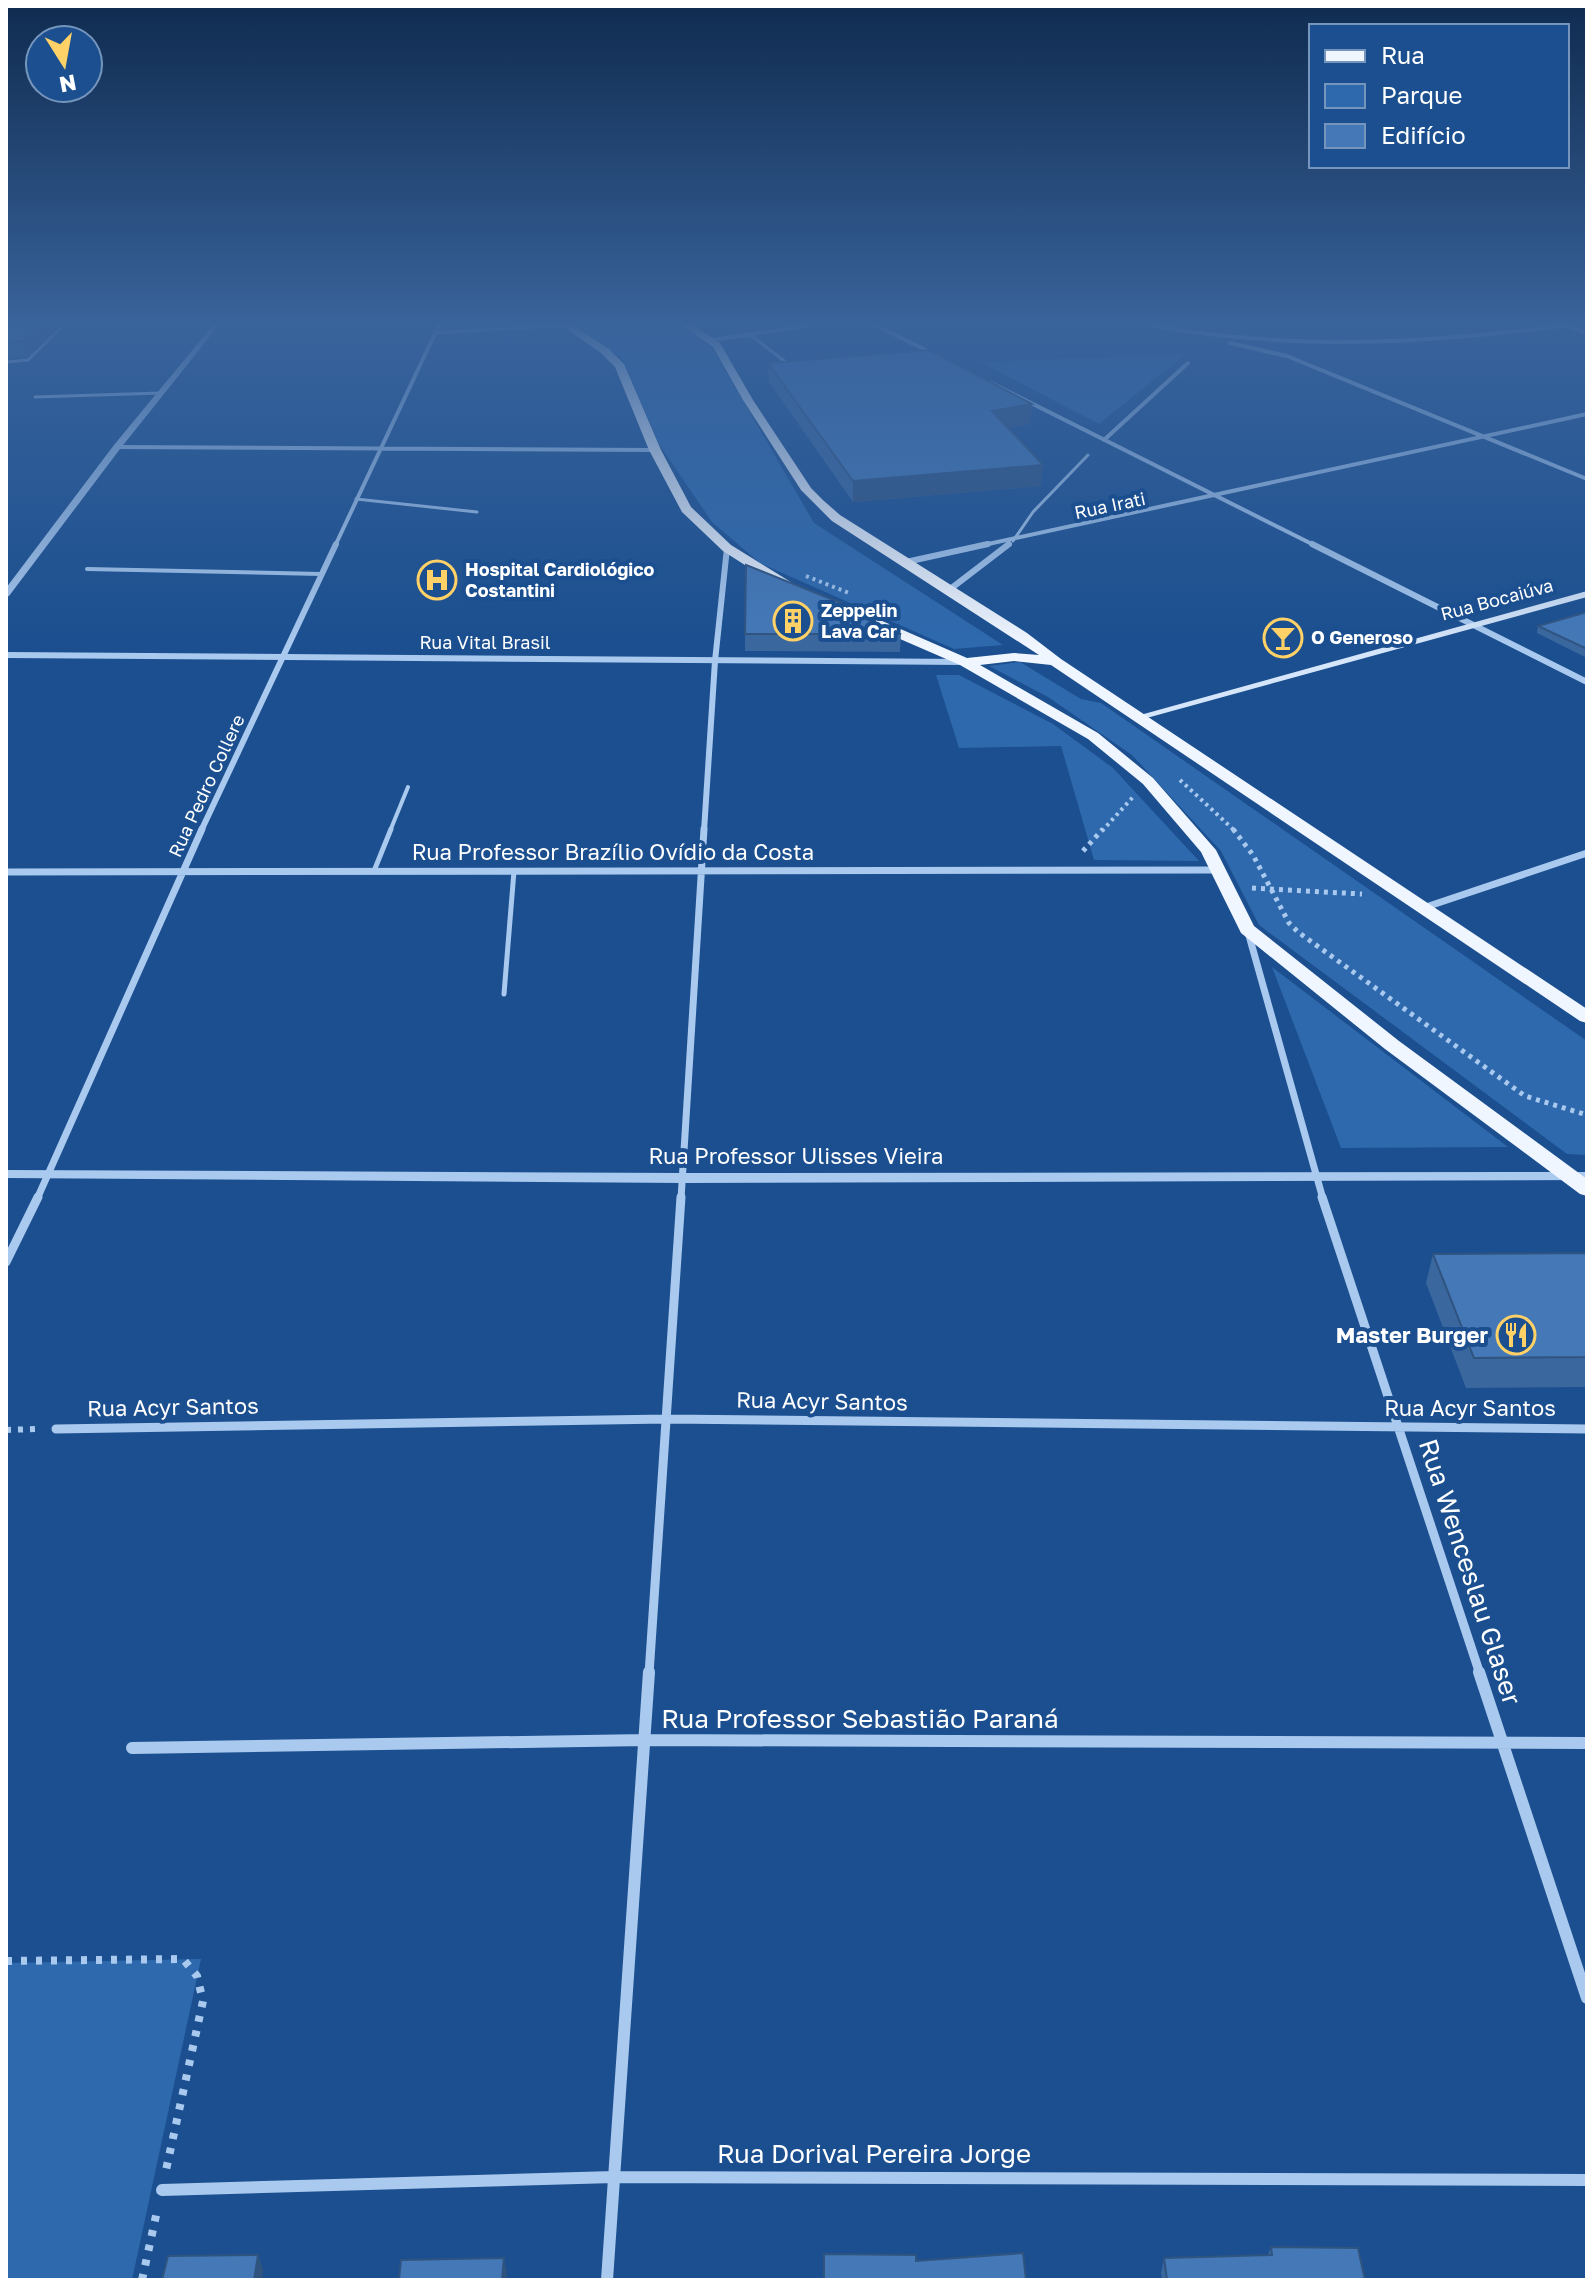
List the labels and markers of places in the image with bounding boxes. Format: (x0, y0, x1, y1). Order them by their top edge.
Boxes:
place label: Hospital Cardiológico Costantini (465, 558, 655, 601)
hospital icon: Hospital Cardiológico Costantini (416, 559, 458, 601)
place label: Zeppelin Lava Car (821, 599, 898, 642)
building icon: Zeppelin Lava Car (772, 600, 814, 642)
bar icon: O Generoso (1262, 617, 1304, 659)
place label: O Generoso (1311, 626, 1413, 648)
restaurant icon: Master Burger (1495, 1314, 1537, 1356)
place label: Master Burger (1336, 1321, 1488, 1348)

